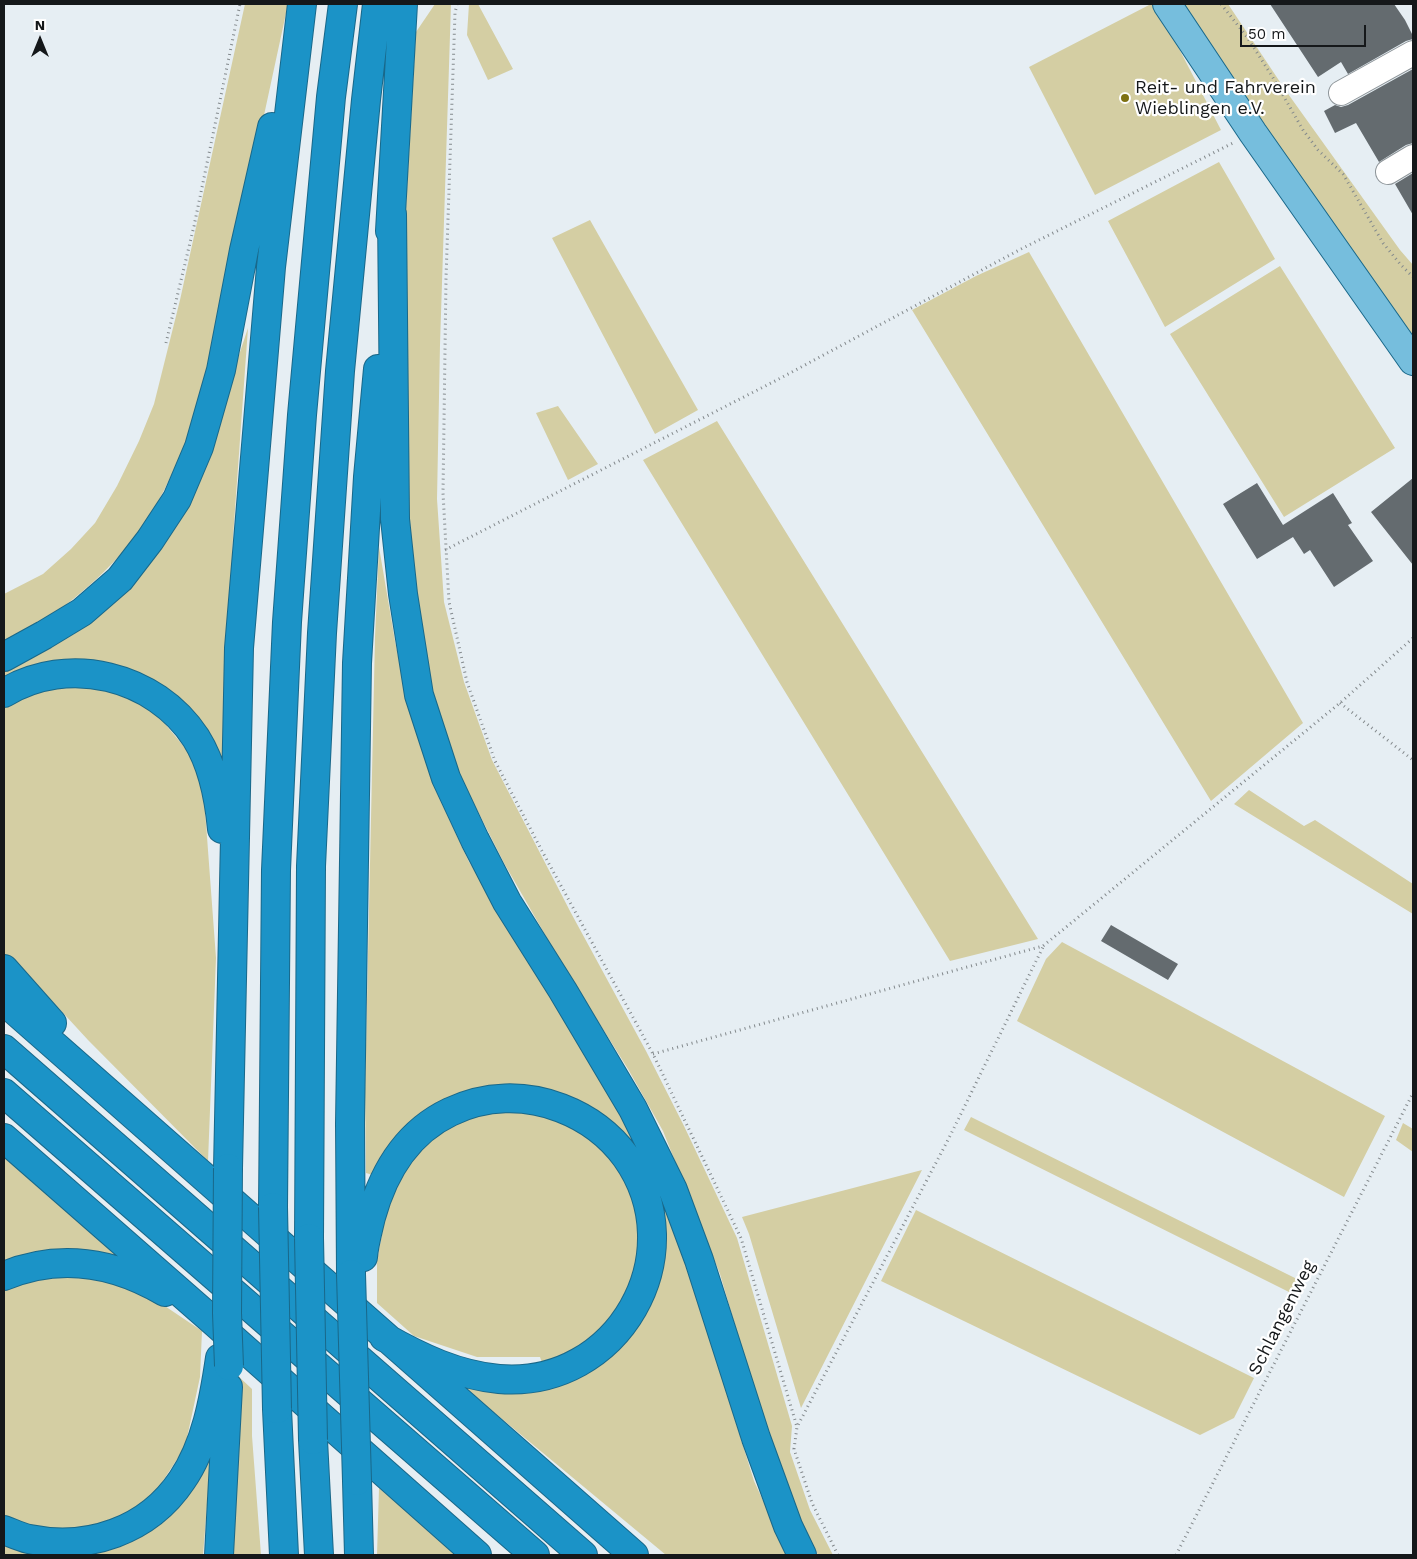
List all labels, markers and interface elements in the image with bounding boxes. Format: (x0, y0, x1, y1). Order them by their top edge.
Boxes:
north arrow (15, 15, 65, 65)
scale bar (1242, 15, 1368, 47)
text: N (35, 17, 45, 33)
text: 50 m (1248, 25, 1285, 43)
place label: Reit- und Fahrverein Wieblingen e.V. (1135, 77, 1316, 120)
marker: Reit- und Fahrverein Wieblingen e.V. (1119, 92, 1131, 104)
street label: Schlangenweg (1244, 1257, 1320, 1379)

